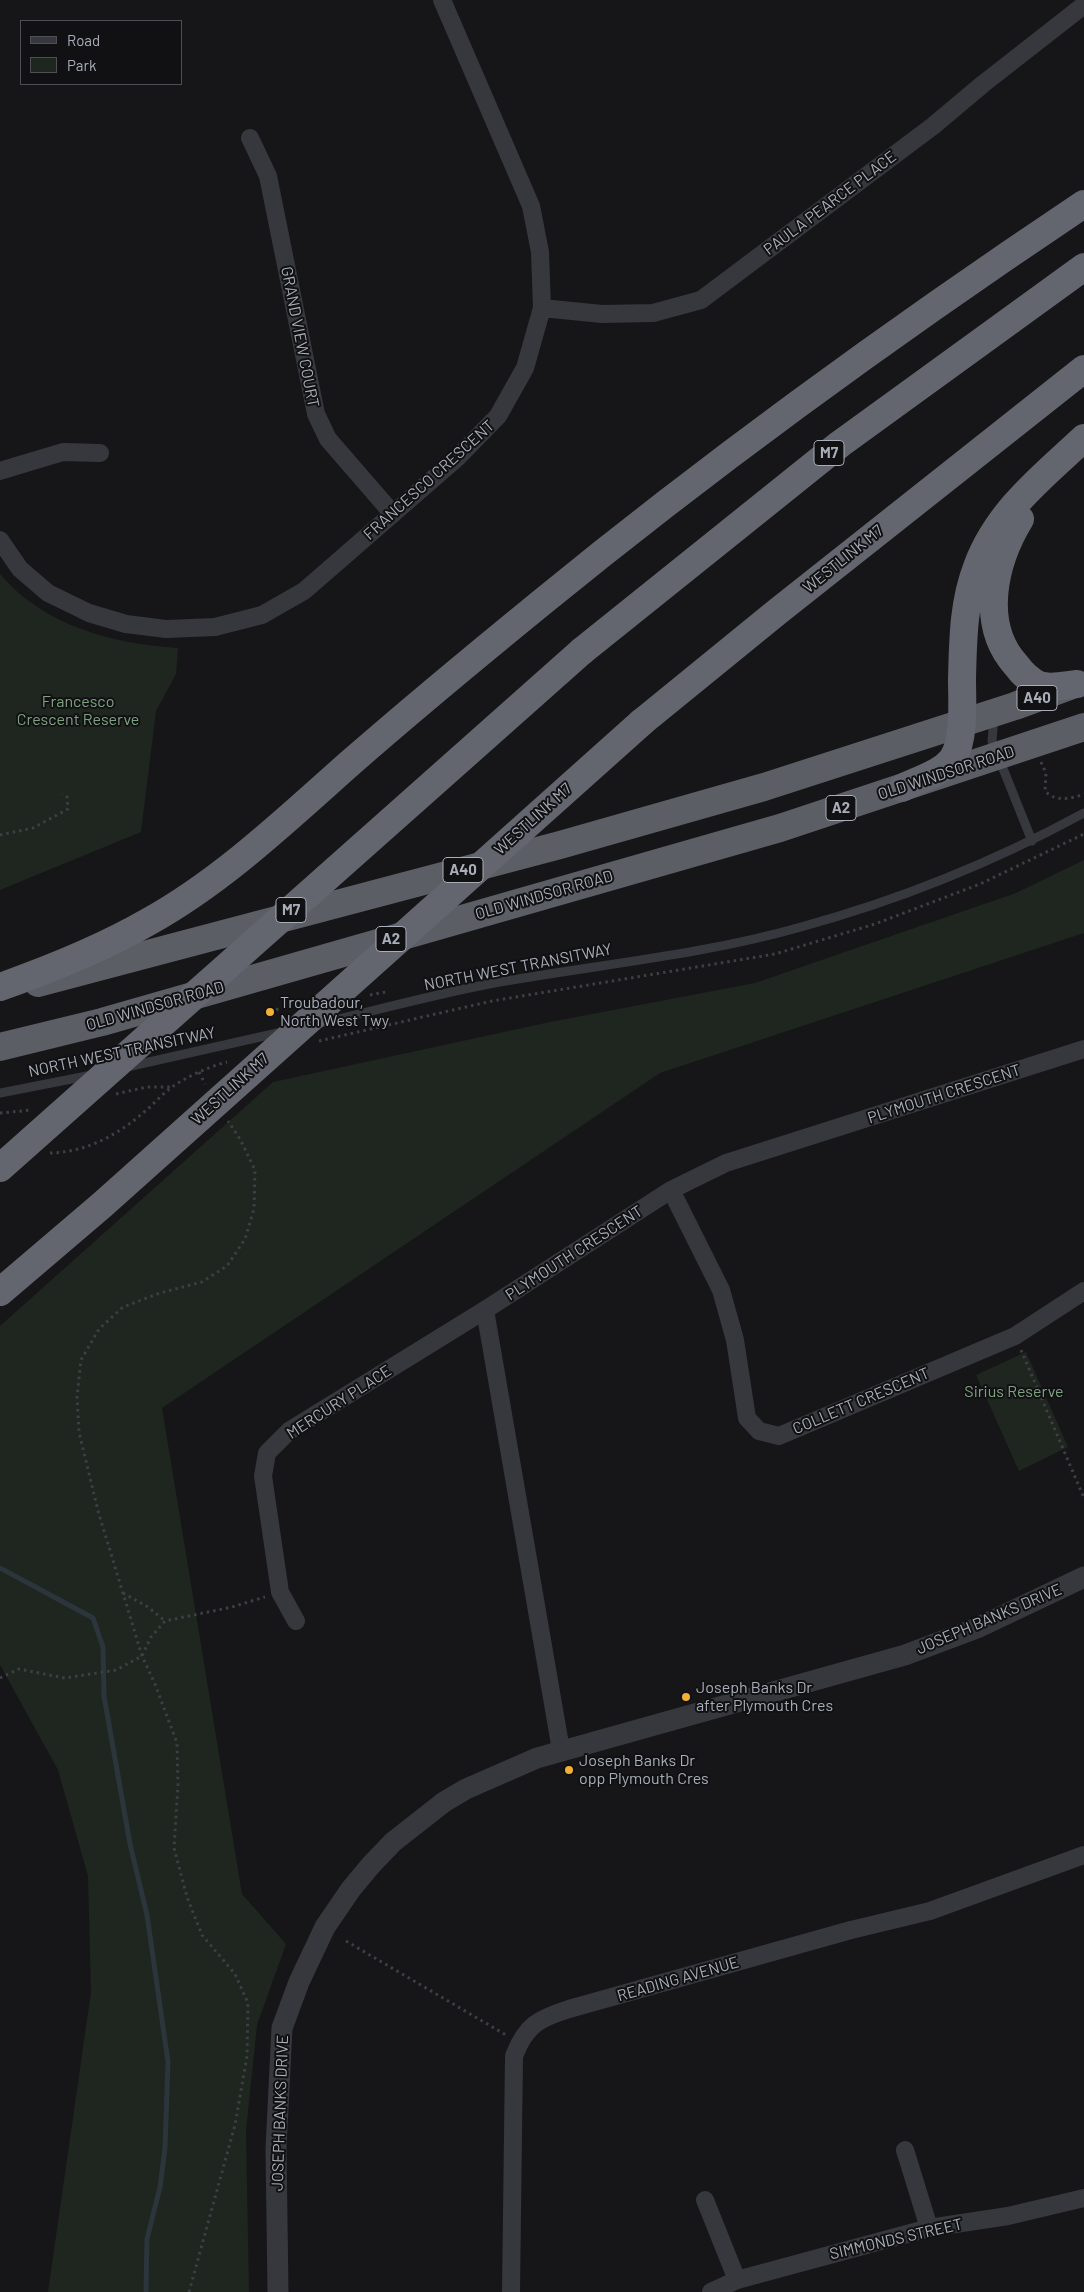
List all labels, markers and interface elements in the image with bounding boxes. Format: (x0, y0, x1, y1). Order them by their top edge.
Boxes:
legend (20, 20, 182, 85)
text: Road (67, 31, 100, 49)
text: Park (67, 56, 96, 74)
street label: PAULA PEARCE PLACE (760, 147, 900, 259)
street label: GRAND VIEW COURT (277, 265, 323, 409)
street label: FRANCESCO CRESCENT (360, 416, 498, 544)
road number: M7 (814, 440, 844, 466)
street label: WESTLINK M7 (799, 521, 887, 597)
road number: A40 (1017, 686, 1057, 710)
park label: Francesco Crescent Reserve (17, 692, 139, 730)
street label: OLD WINDSOR ROAD (875, 742, 1017, 804)
street label: WESTLINK M7 (490, 779, 576, 859)
road number: A2 (826, 796, 856, 820)
road number: A40 (443, 858, 483, 882)
street label: OLD WINDSOR ROAD (473, 866, 615, 924)
road number: M7 (276, 898, 306, 922)
road number: A2 (376, 926, 406, 952)
street label: NORTH WEST TRANSITWAY (422, 939, 614, 995)
street label: OLD WINDSOR ROAD (84, 977, 226, 1035)
place label: Troubadour, North West Twy (280, 993, 389, 1031)
marker: Troubadour, North West Twy (264, 1006, 276, 1018)
street label: NORTH WEST TRANSITWAY (27, 1023, 217, 1081)
street label: WESTLINK M7 (187, 1049, 273, 1129)
street label: PLYMOUTH CRESCENT (865, 1060, 1023, 1128)
street label: PLYMOUTH CRESCENT (502, 1201, 646, 1305)
street label: MERCURY PLACE (283, 1361, 395, 1443)
street label: COLLETT CRESCENT (790, 1363, 932, 1439)
park label: Sirius Reserve (964, 1382, 1064, 1402)
street label: JOSEPH BANKS DRIVE (913, 1580, 1065, 1658)
place label: Joseph Banks Dr after Plymouth Cres (696, 1678, 833, 1716)
marker: Joseph Banks Dr after Plymouth Cres (680, 1691, 692, 1703)
place label: Joseph Banks Dr opp Plymouth Cres (579, 1751, 709, 1789)
marker: Joseph Banks Dr opp Plymouth Cres (563, 1764, 575, 1776)
street label: READING AVENUE (615, 1952, 741, 2006)
street label: JOSEPH BANKS DRIVE (268, 2035, 292, 2191)
street label: SIMMONDS STREET (828, 2214, 964, 2264)

